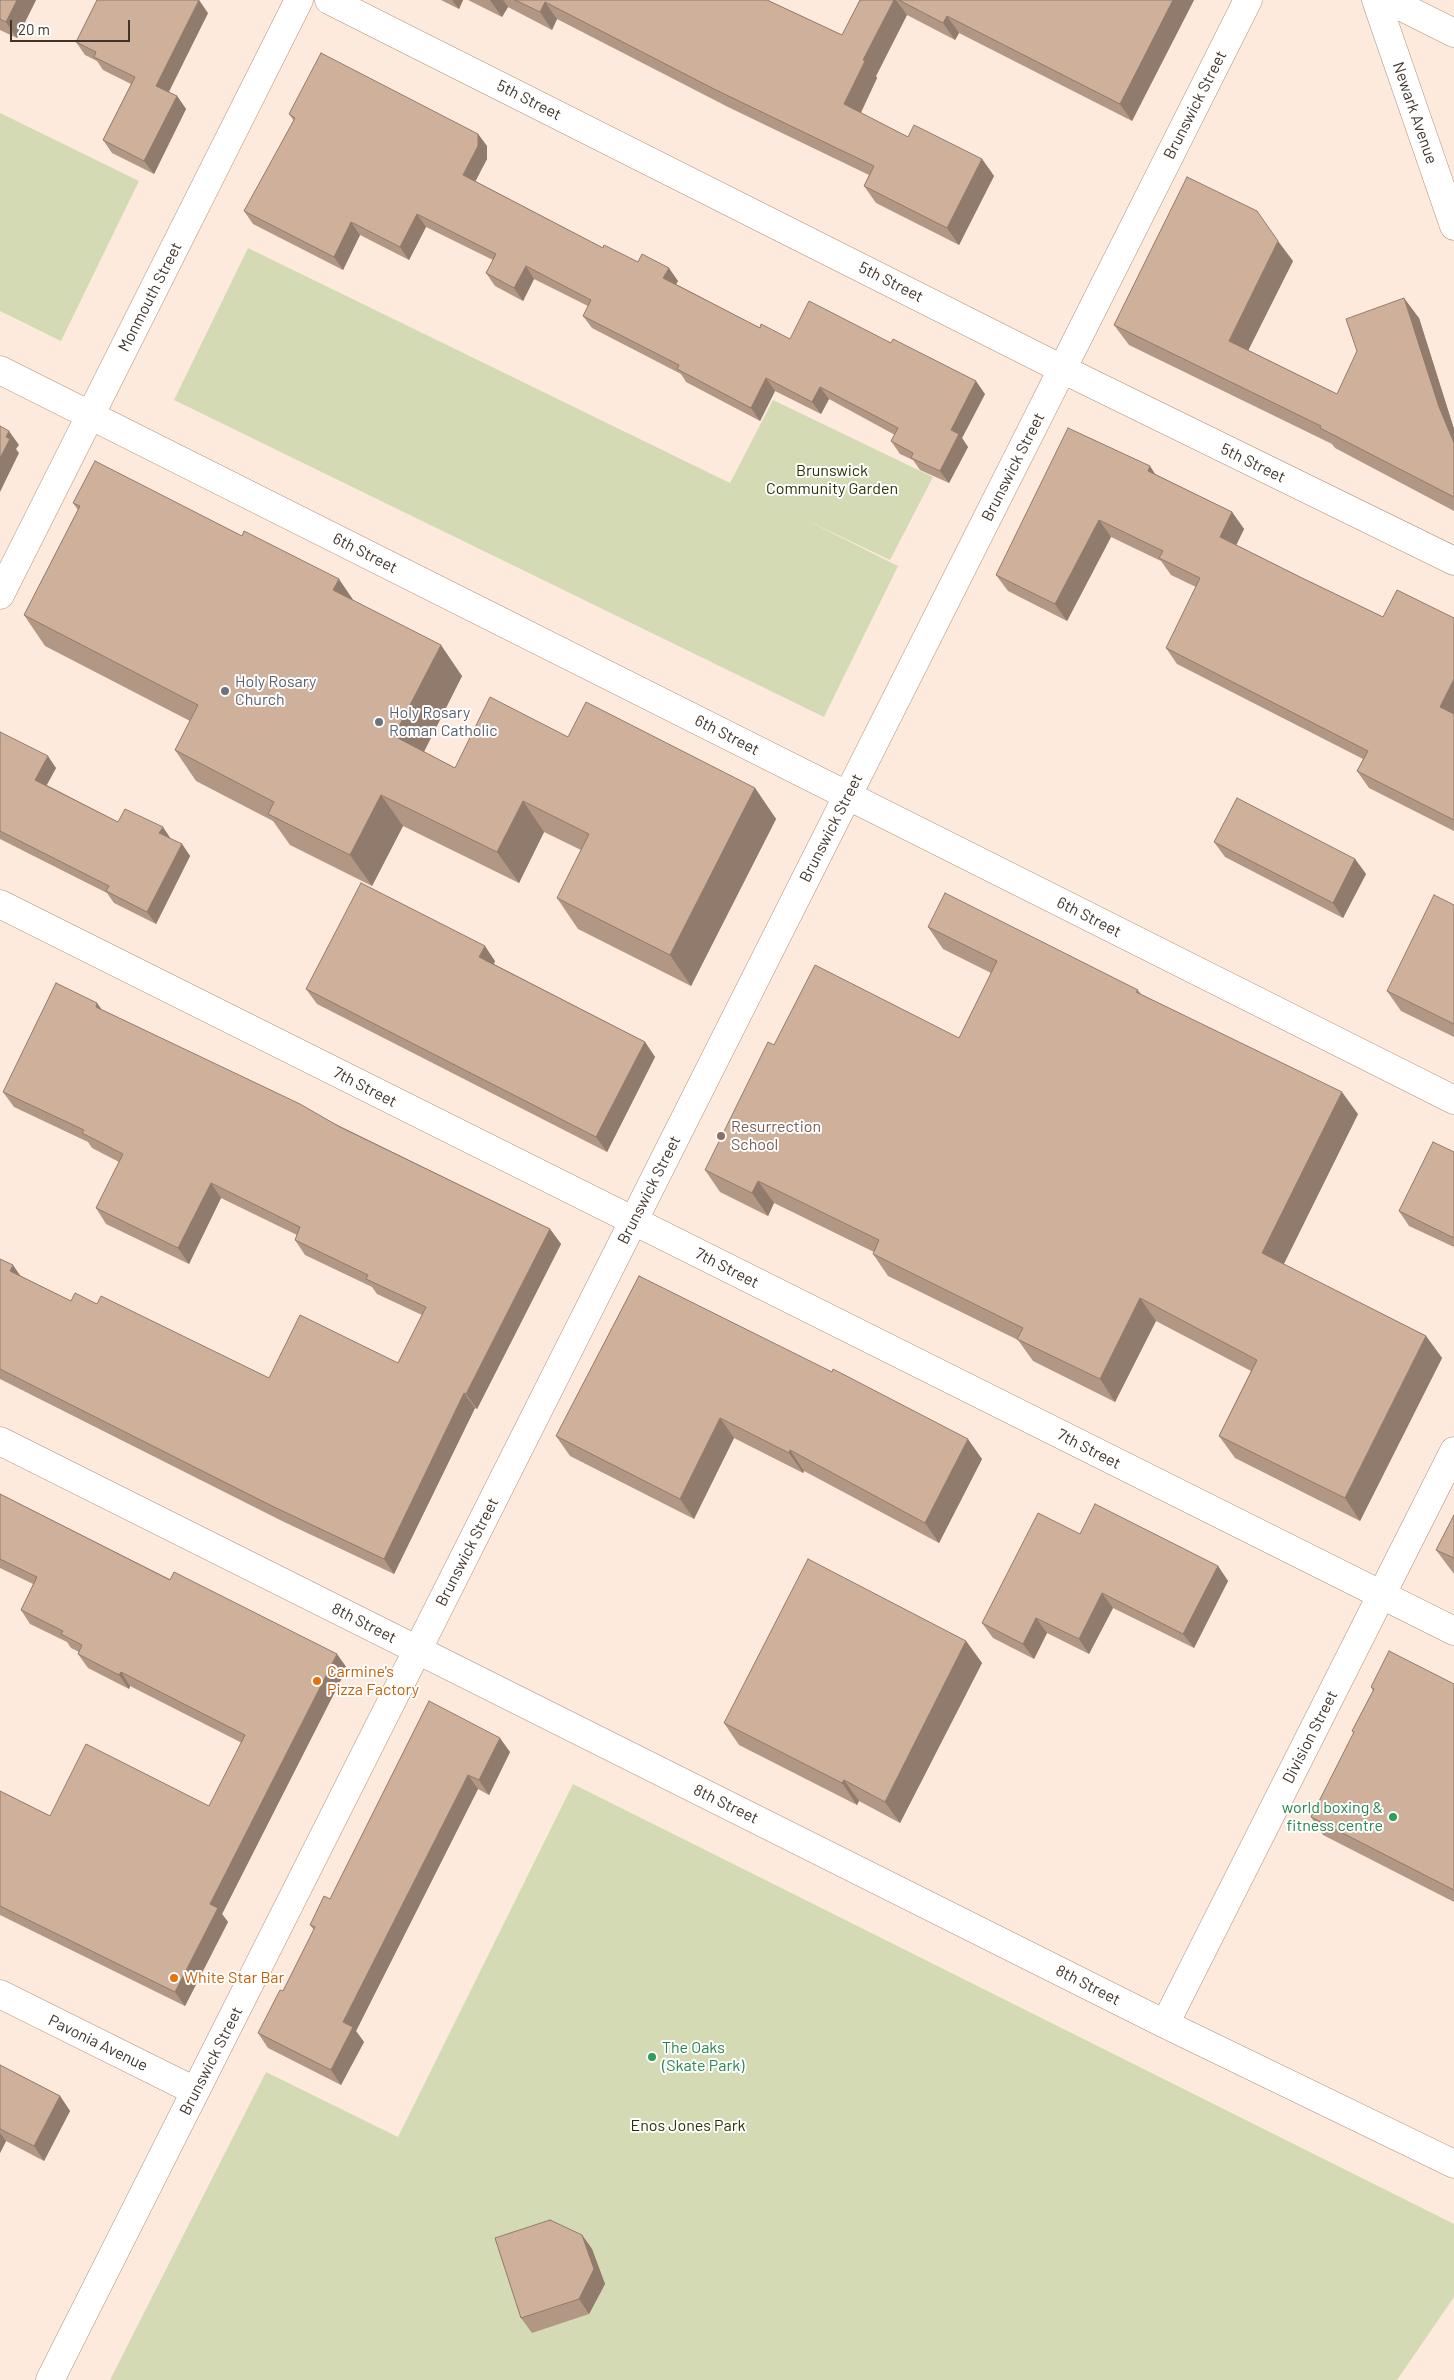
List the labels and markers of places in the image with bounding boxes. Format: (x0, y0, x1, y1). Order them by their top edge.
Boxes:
place label: Holy Rosary Church (235, 672, 316, 710)
marker: Holy Rosary Church (219, 685, 231, 697)
place label: Holy Rosary Roman Catholic (389, 703, 498, 741)
marker: Holy Rosary Roman Catholic (373, 716, 385, 728)
place label: Resurrection School (731, 1117, 821, 1155)
marker: Resurrection School (715, 1130, 727, 1142)
place label: Carmine's Pizza Factory (327, 1662, 419, 1700)
marker: Carmine's Pizza Factory (311, 1675, 323, 1687)
place label: world boxing & fitness centre (1282, 1798, 1383, 1836)
marker: world boxing & fitness centre (1387, 1811, 1399, 1823)
place label: White Star Bar (184, 1968, 284, 1988)
marker: White Star Bar (168, 1972, 180, 1984)
place label: The Oaks (Skate Park) (662, 2038, 744, 2076)
marker: The Oaks (Skate Park) (646, 2051, 658, 2063)

